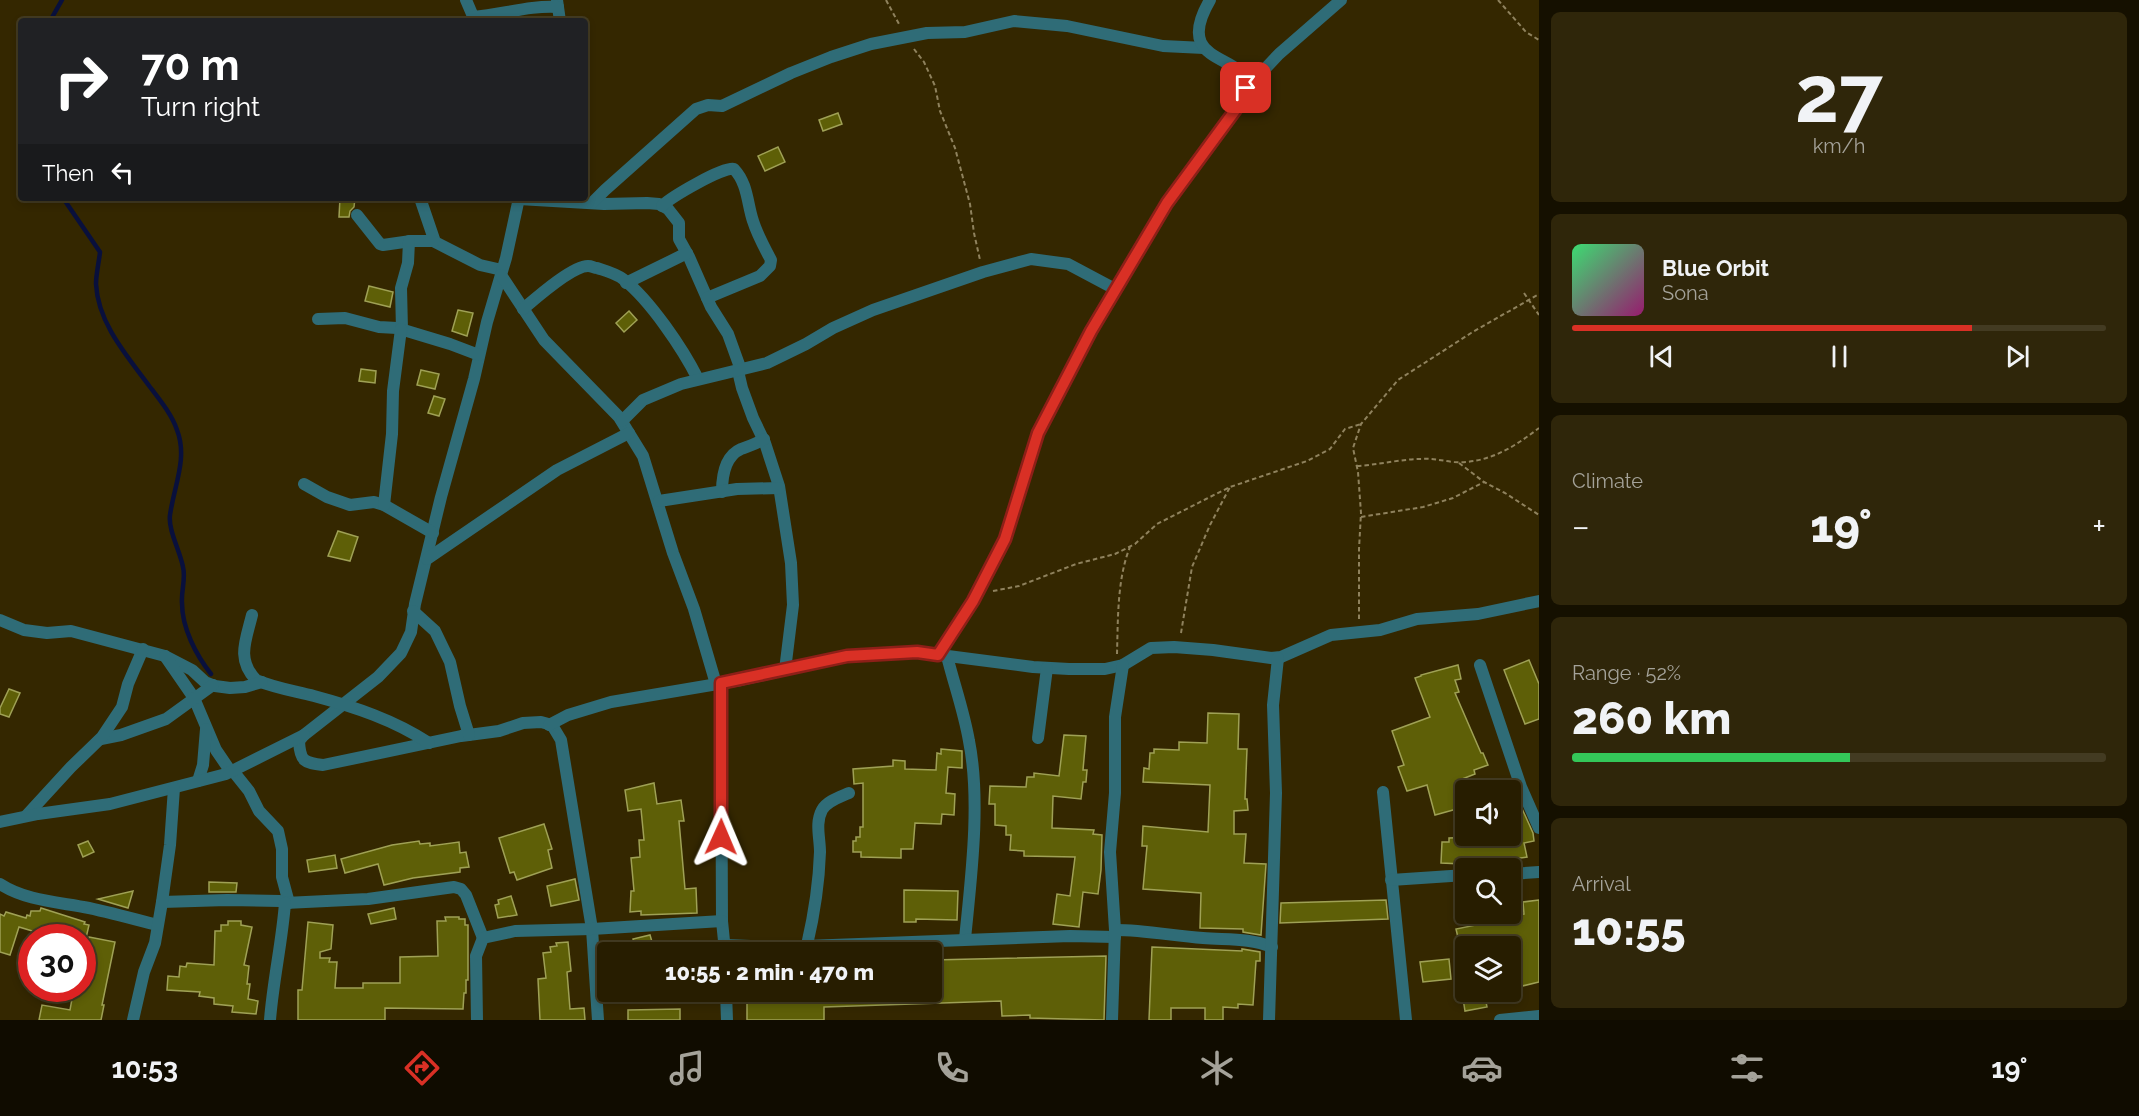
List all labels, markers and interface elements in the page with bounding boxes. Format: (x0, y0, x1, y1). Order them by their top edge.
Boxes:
text: 70 m (141, 41, 240, 90)
icon: right (42, 42, 120, 120)
text: 27 (1795, 49, 1883, 140)
pin (1220, 62, 1271, 113)
icon: arrive (1229, 71, 1262, 104)
text: Turn right (141, 91, 260, 122)
text: km/h (1813, 134, 1865, 158)
icon: left (106, 156, 139, 189)
text: Then (42, 160, 94, 186)
text: Blue Orbit (1662, 255, 1769, 281)
text: Sona (1662, 281, 1709, 305)
icon: previous (1645, 340, 1678, 373)
icon: pause (1823, 340, 1856, 373)
icon: next (2001, 340, 2034, 373)
text: Climate (1572, 469, 1643, 493)
text: 19° (1810, 500, 1872, 553)
text: − (1572, 507, 1590, 546)
text: + (2092, 507, 2106, 546)
text: Range · 52% (1572, 661, 1681, 685)
text: 260 km (1572, 692, 1731, 745)
map controls (1455, 780, 1521, 1002)
button: sound (1455, 780, 1521, 846)
position arrow (689, 805, 753, 869)
button: search (1455, 858, 1521, 924)
text: Arrival (1572, 872, 1631, 896)
text: 10:55 (1572, 903, 1686, 956)
speed limit sign: 30 (18, 924, 96, 1002)
button: layers (1455, 936, 1521, 1002)
text: 10:55 · 2 min · 470 m (665, 959, 874, 985)
icon: directions (401, 1047, 443, 1089)
icon: music (666, 1047, 708, 1089)
icon: phone (931, 1047, 973, 1089)
icon: climate (1196, 1047, 1238, 1089)
icon: car (1461, 1047, 1503, 1089)
icon: filters (1726, 1047, 1768, 1089)
text: 10:53 (112, 1053, 178, 1084)
text: 19° (1991, 1053, 2027, 1084)

